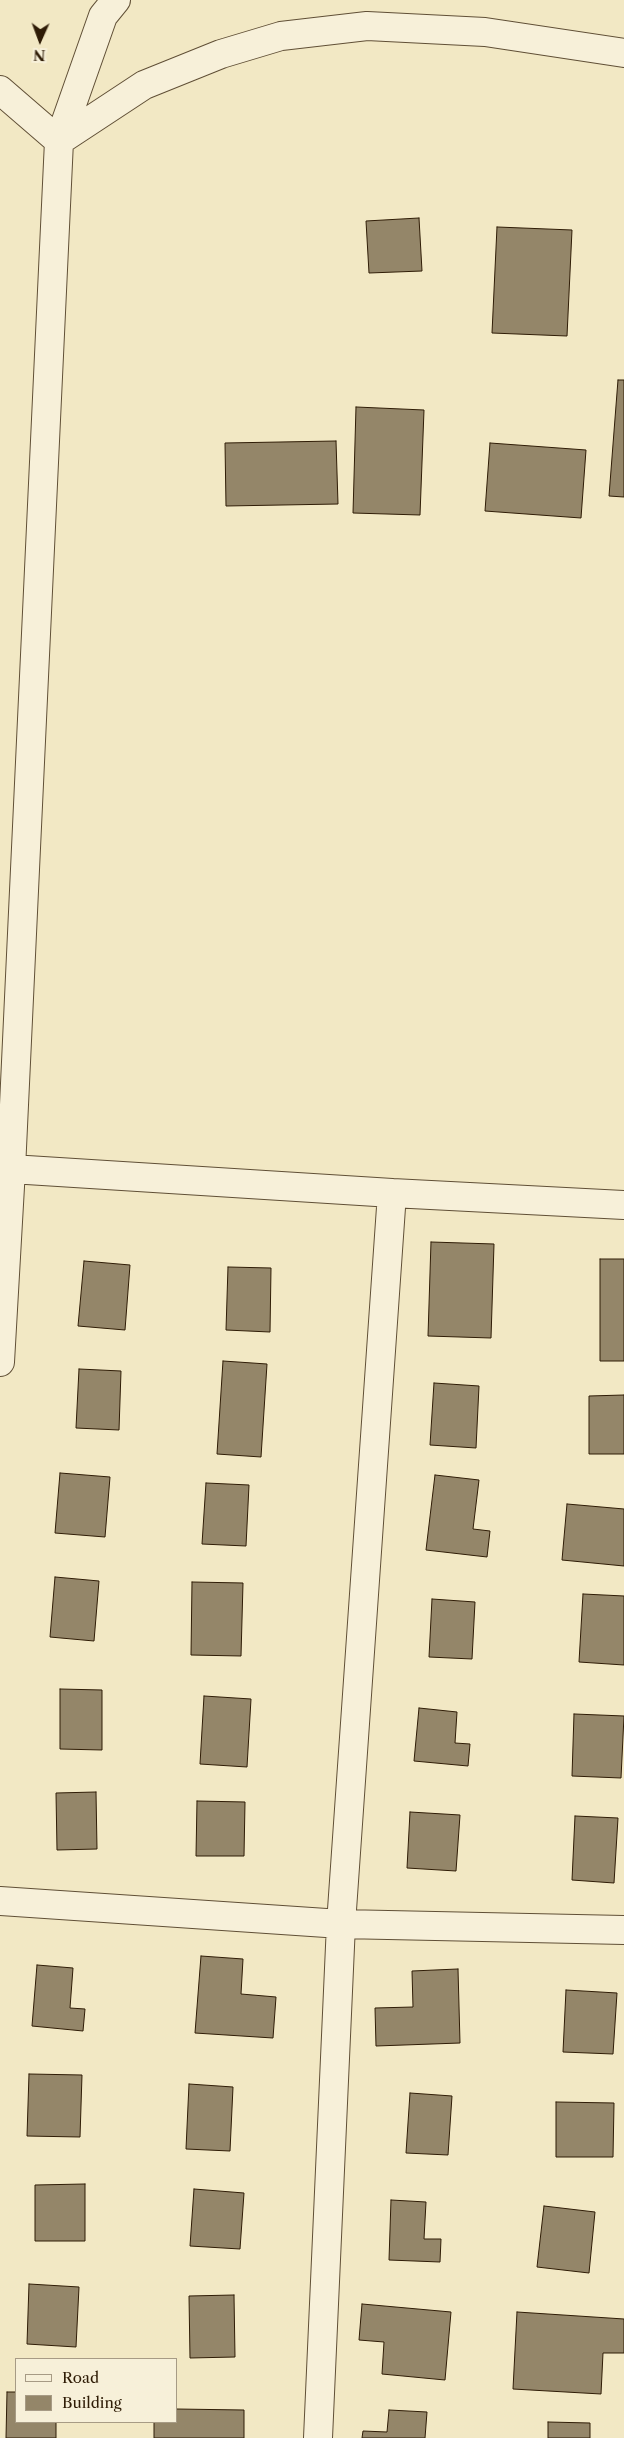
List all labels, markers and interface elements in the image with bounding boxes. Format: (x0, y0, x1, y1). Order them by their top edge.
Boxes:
north arrow (15, 15, 65, 65)
text: N (33, 46, 46, 64)
legend (15, 2358, 178, 2423)
text: Road (62, 2368, 99, 2387)
text: Building (62, 2393, 122, 2412)

